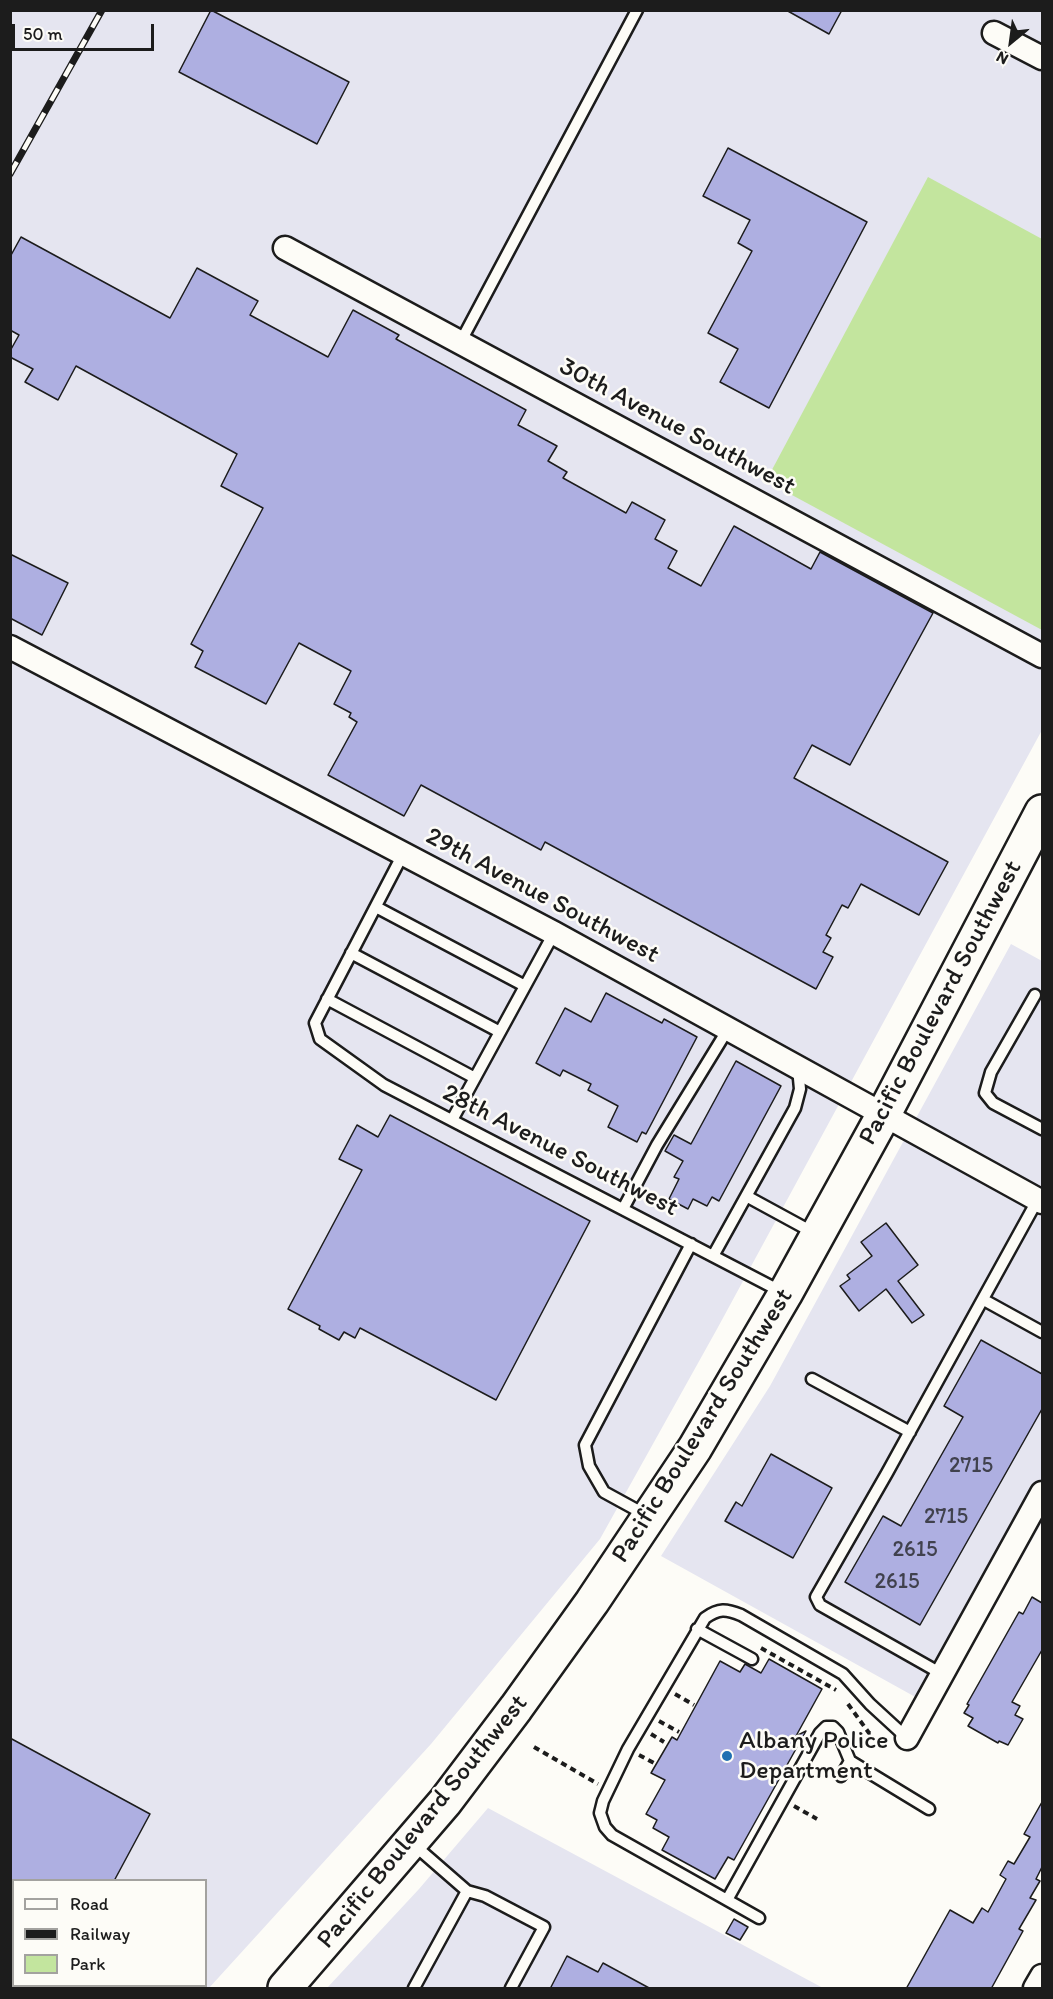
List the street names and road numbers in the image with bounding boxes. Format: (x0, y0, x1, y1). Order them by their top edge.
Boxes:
street label: 30th Avenue Southwest (554, 351, 800, 503)
street label: 29th Avenue Southwest (420, 821, 664, 971)
street label: Pacific Boulevard Southwest (853, 855, 1029, 1151)
street label: 28th Avenue Southwest (437, 1078, 683, 1224)
street label: Pacific Boulevard Southwest (606, 1283, 800, 1569)
street label: Pacific Boulevard Southwest (311, 1689, 535, 1955)

